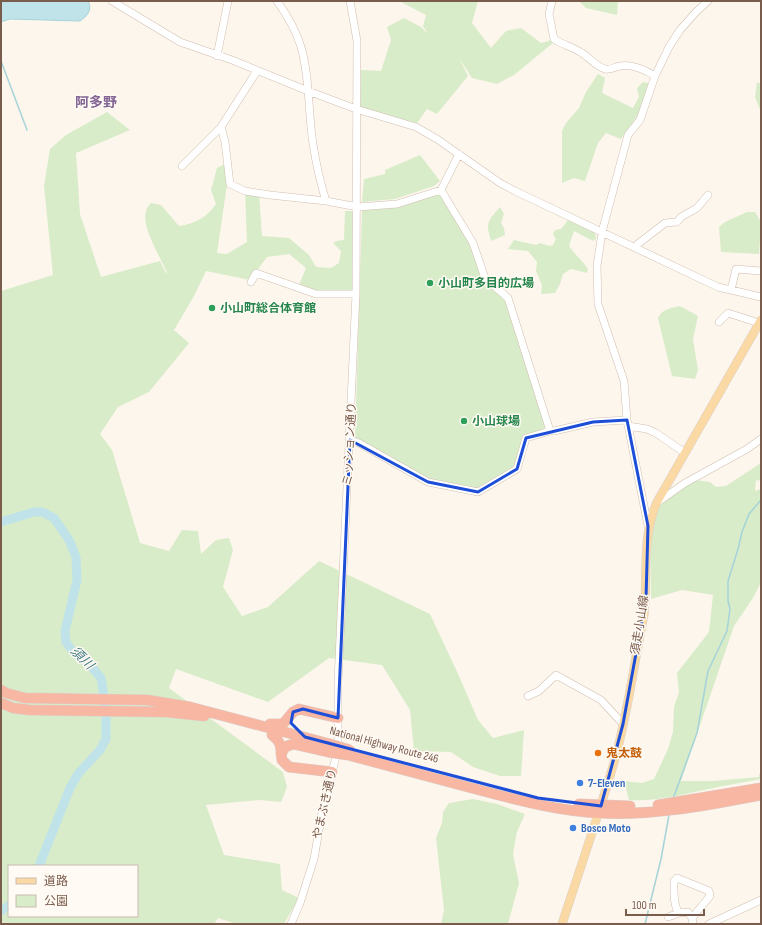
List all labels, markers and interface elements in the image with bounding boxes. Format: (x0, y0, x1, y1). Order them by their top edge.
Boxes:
district label: 阿多野 (75, 94, 117, 111)
place label: 小山町多目的広場 (438, 276, 534, 291)
marker: 小山町多目的広場 (425, 278, 435, 288)
place label: 小山町総合体育館 (220, 301, 316, 316)
marker: 小山町総合体育館 (207, 303, 217, 313)
street label: ミッション通り (340, 402, 360, 486)
place label: 小山球場 (472, 414, 520, 429)
marker: 小山球場 (459, 416, 469, 426)
street label: 須走小山線 (628, 594, 652, 656)
water label: 須川 (67, 643, 98, 674)
street label: National Highway Route 246 (328, 723, 440, 767)
place label: 鬼太鼓 (606, 746, 642, 761)
marker: 鬼太鼓 (593, 748, 603, 758)
street label: やまぶき通り (310, 767, 340, 841)
place label: 7-Eleven (588, 776, 625, 791)
marker: 7-Eleven (575, 778, 585, 788)
place label: Bosco Moto (581, 821, 631, 836)
marker: Bosco Moto (568, 823, 578, 833)
legend (8, 865, 138, 917)
text: 道路 (44, 874, 68, 889)
scale bar (626, 891, 704, 917)
text: 公園 (44, 894, 68, 909)
text: 100 m (632, 898, 657, 913)

